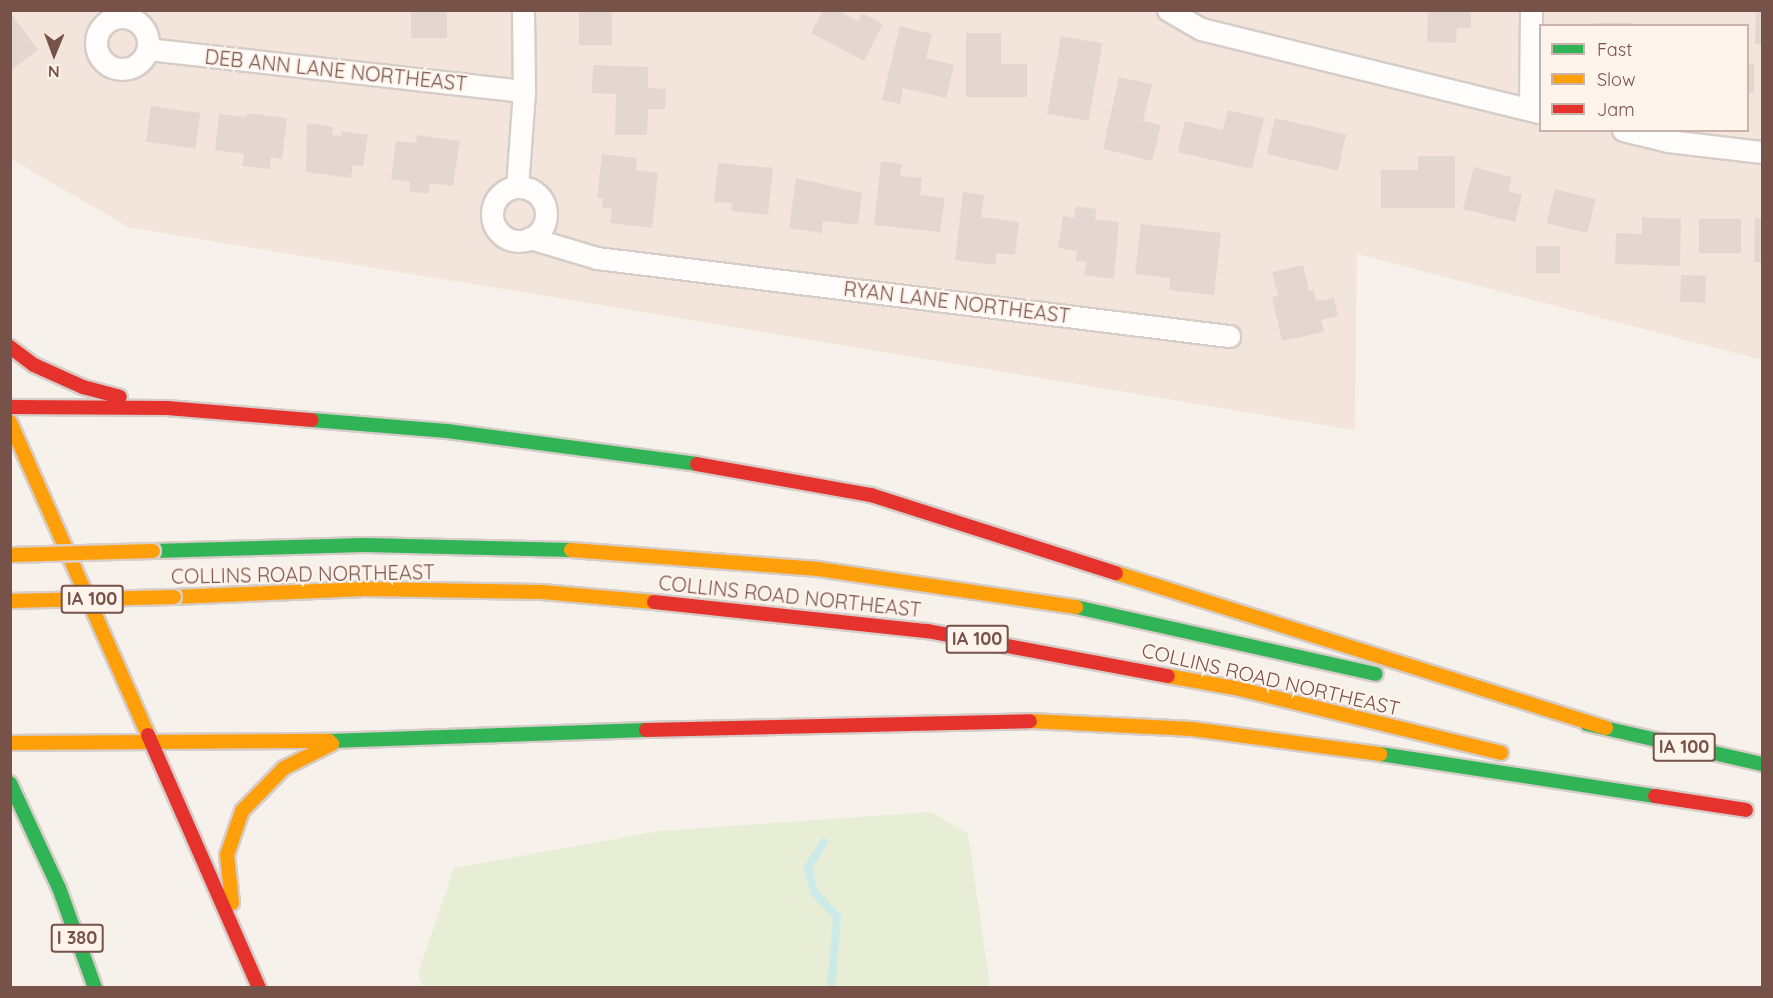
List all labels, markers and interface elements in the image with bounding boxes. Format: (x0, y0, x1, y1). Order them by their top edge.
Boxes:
north arrow (24, 24, 84, 84)
legend (1539, 24, 1749, 132)
text: Fast (1597, 38, 1632, 61)
street label: DEB ANN LANE NORTHEAST (204, 44, 468, 96)
text: N (48, 62, 60, 82)
text: Slow (1597, 68, 1635, 91)
text: Jam (1597, 98, 1635, 121)
street label: RYAN LANE NORTHEAST (842, 276, 1072, 328)
street label: COLLINS ROAD NORTHEAST (171, 560, 435, 588)
street label: COLLINS ROAD NORTHEAST (657, 570, 923, 622)
road number: IA 100 (60, 584, 124, 614)
road number: IA 100 (946, 624, 1008, 654)
street label: COLLINS ROAD NORTHEAST (1140, 638, 1402, 720)
road number: IA 100 (1652, 732, 1716, 762)
road number: I 380 (50, 923, 104, 953)

